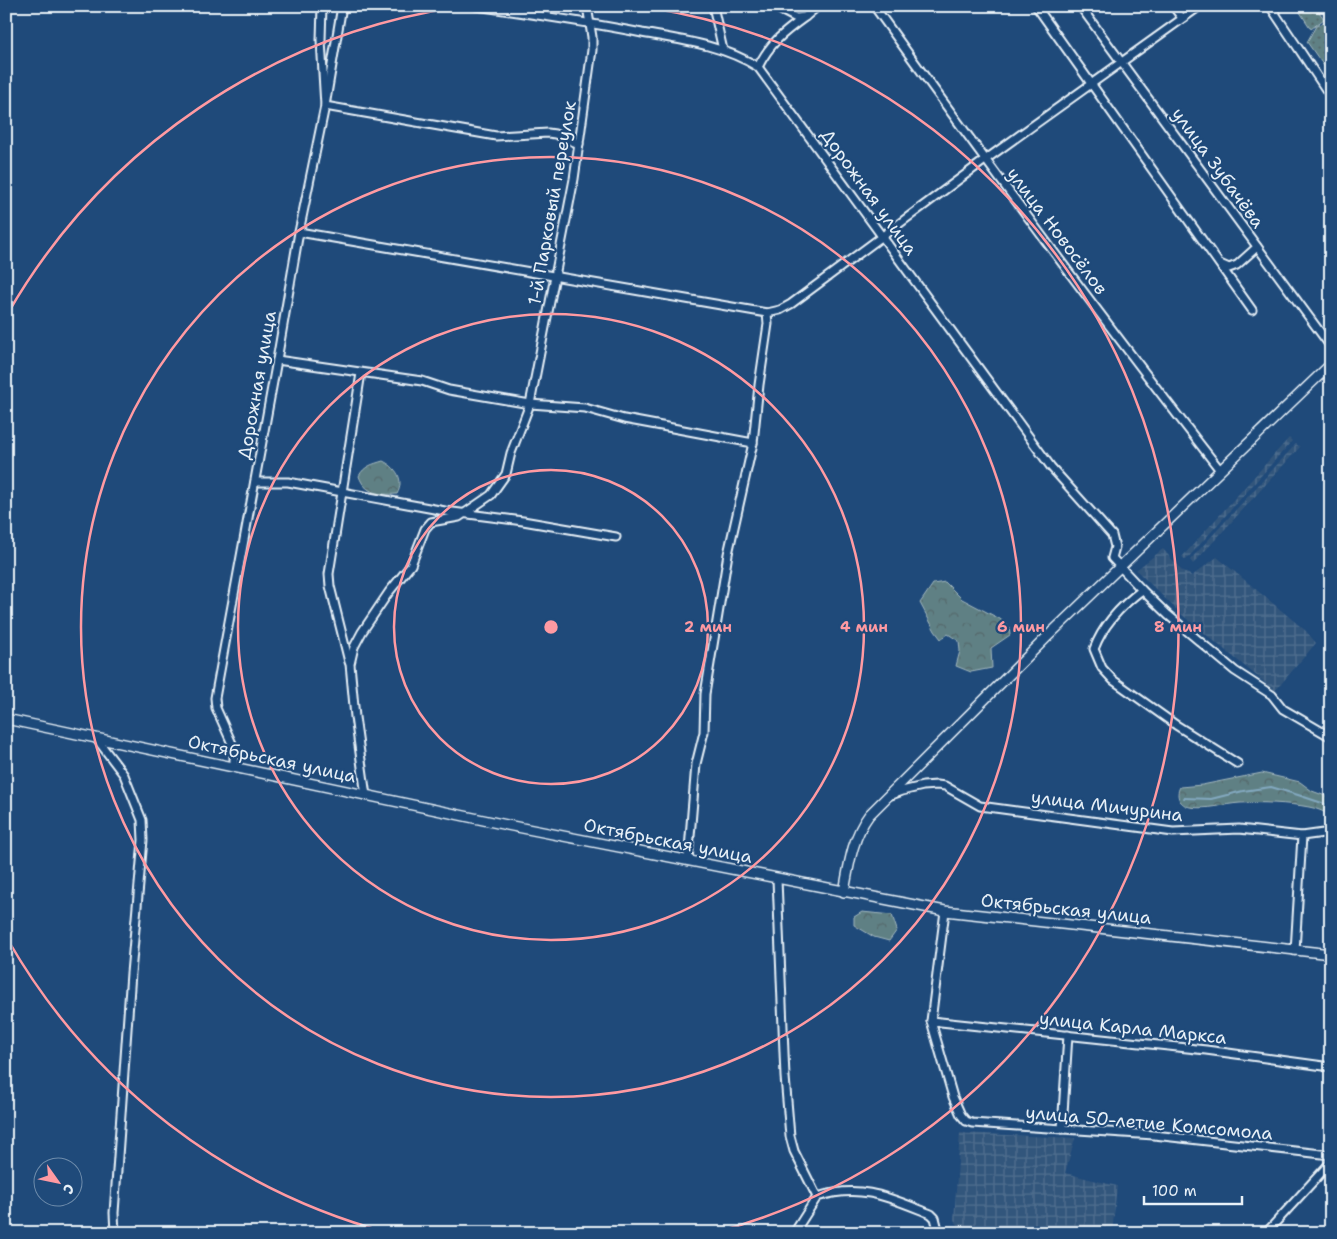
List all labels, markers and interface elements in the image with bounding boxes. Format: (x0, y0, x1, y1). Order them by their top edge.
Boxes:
street label: 1-й Парковый переулок (522, 98, 582, 307)
street label: улица Зубачёва (1166, 103, 1270, 233)
street label: Дорожная улица (815, 124, 923, 260)
street label: улица Новосёлов (1001, 162, 1113, 300)
street label: Дорожная улица (232, 309, 282, 461)
text: 2 мин (684, 617, 732, 637)
text: 4 мин (840, 617, 888, 637)
text: 6 мин (997, 617, 1045, 637)
text: 8 мин (1154, 617, 1202, 637)
centre of rings (542, 618, 560, 636)
street label: Октябрьская улица (186, 729, 358, 789)
street label: улица Мичурина (1030, 785, 1184, 827)
street label: Октябрьская улица (582, 813, 754, 869)
street label: Октябрьская улица (980, 888, 1152, 930)
street label: улица Карла Маркса (1038, 1006, 1228, 1050)
street label: улица 50-летие Комсомола (1024, 1100, 1274, 1146)
north arrow (32, 1156, 82, 1206)
scale bar (1144, 1174, 1242, 1206)
text: С (59, 1181, 79, 1198)
text: 100 m (1152, 1181, 1197, 1201)

